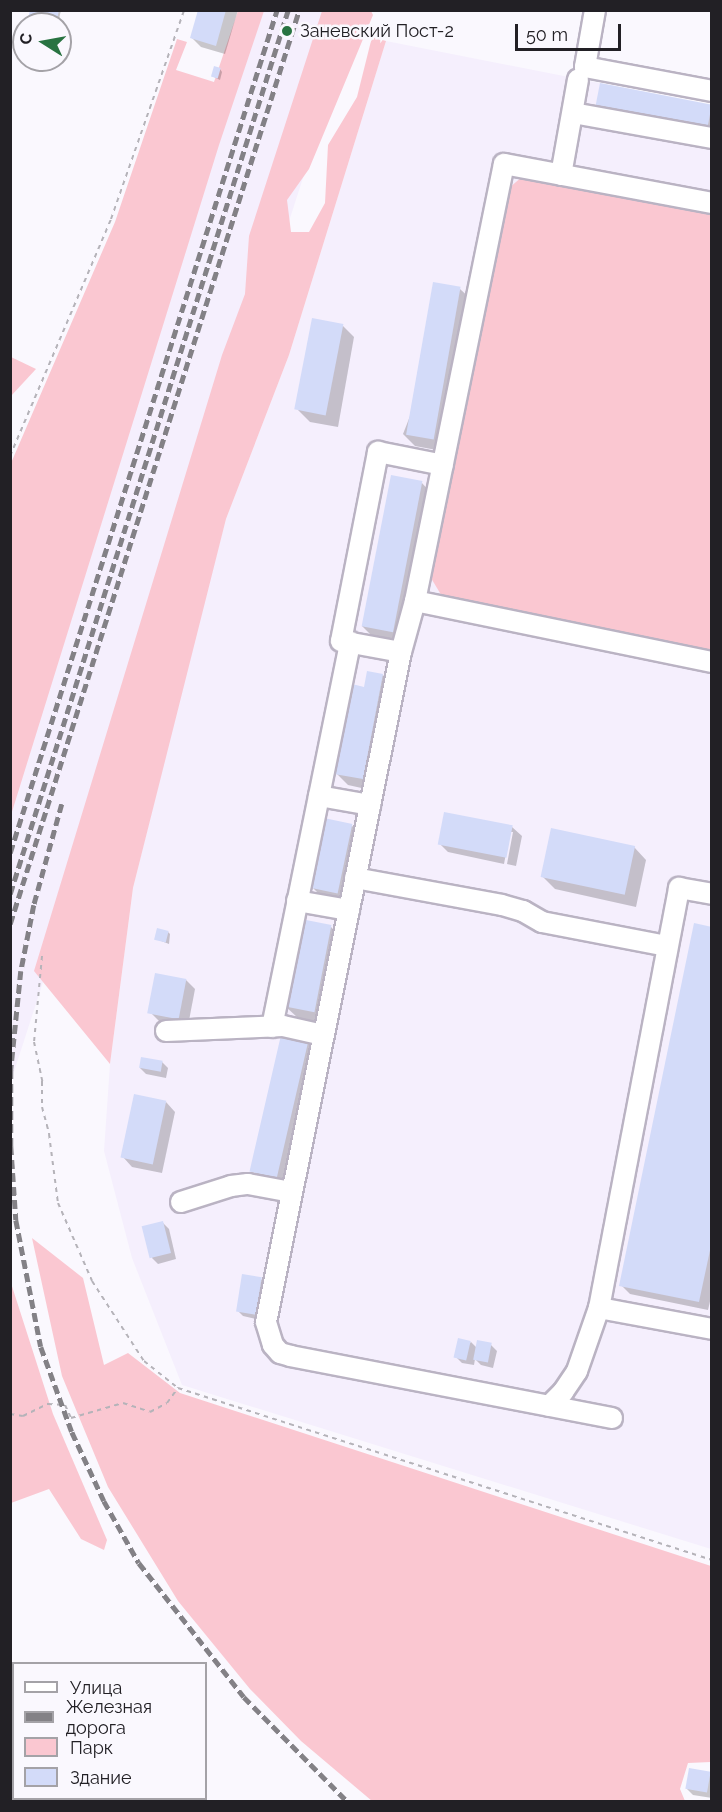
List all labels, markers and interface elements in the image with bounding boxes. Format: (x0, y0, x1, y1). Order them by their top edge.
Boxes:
north arrow (12, 12, 72, 72)
scale bar (518, 12, 624, 50)
place label: Заневский Пост-2 (300, 20, 454, 42)
marker: Заневский Пост-2 (278, 22, 296, 40)
text: 50 m (526, 24, 568, 45)
text: С (15, 32, 36, 46)
legend (12, 1662, 207, 1800)
text: Улица (70, 1677, 122, 1698)
text: Железная дорога (66, 1696, 152, 1738)
text: Парк (70, 1737, 113, 1758)
text: Здание (70, 1767, 132, 1788)

